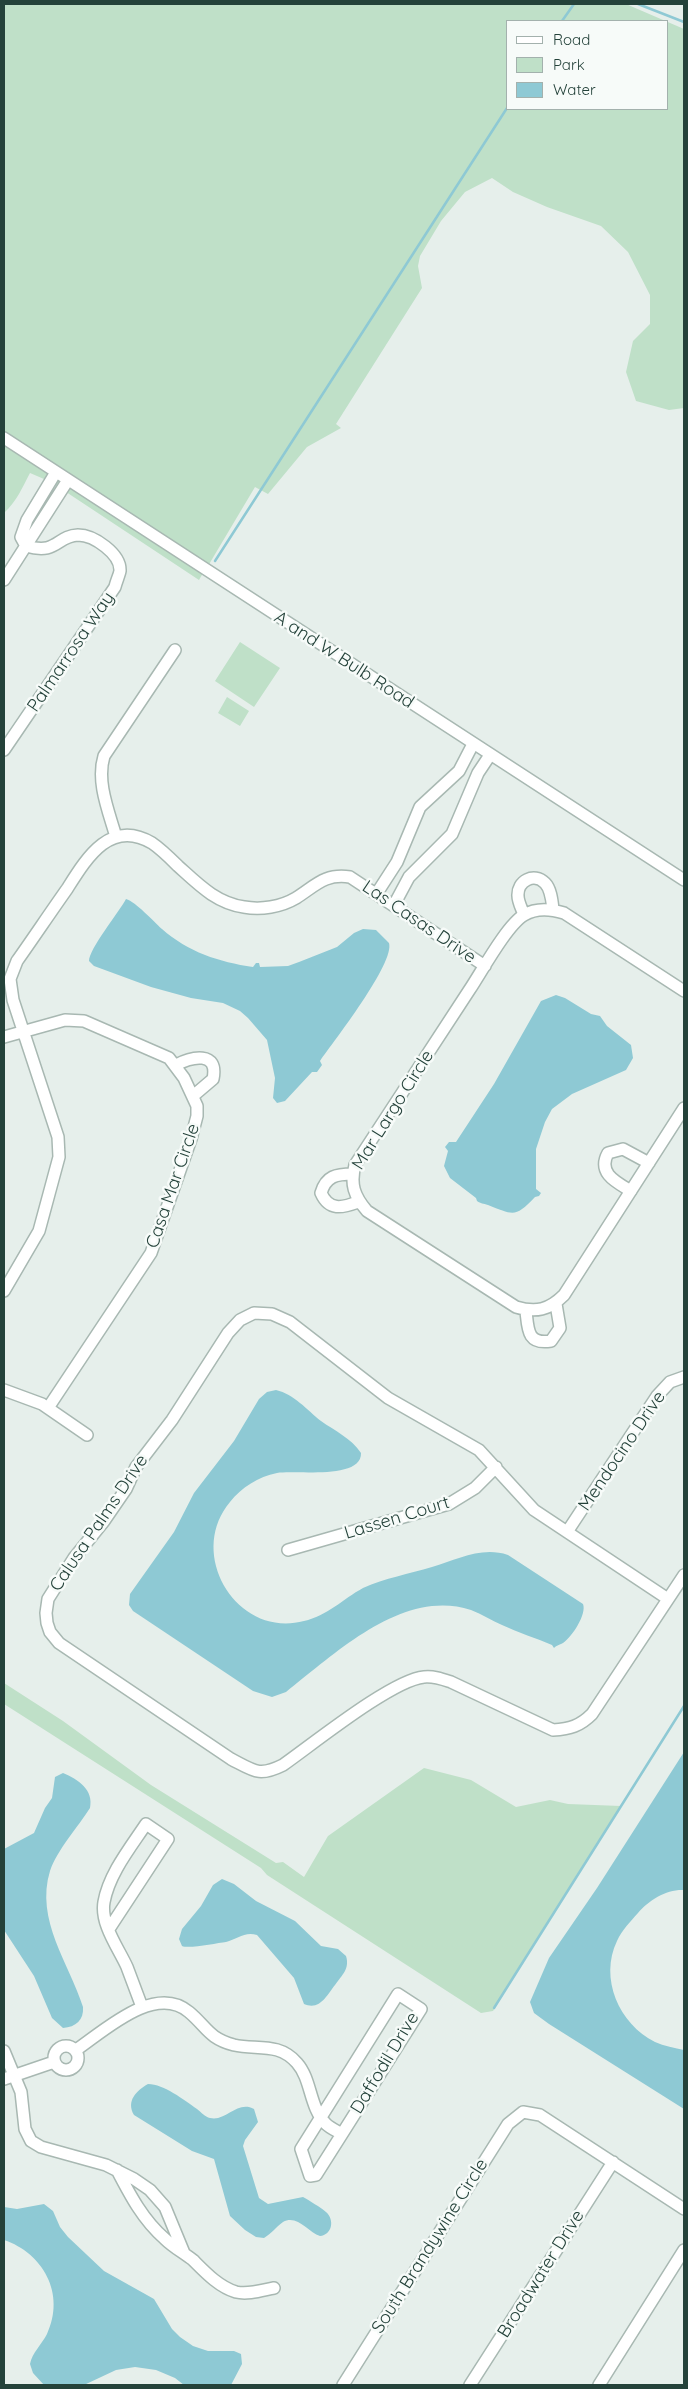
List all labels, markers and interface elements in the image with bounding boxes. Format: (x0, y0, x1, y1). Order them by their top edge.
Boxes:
legend (506, 20, 668, 110)
text: Road (553, 30, 590, 49)
text: Park (553, 55, 585, 74)
text: Water (553, 80, 596, 99)
street label: Palmarrosa Way (23, 588, 119, 716)
street label: A and W Bulb Road (270, 607, 418, 713)
street label: Las Casas Drive (358, 876, 480, 968)
street label: Mar Largo Circle (348, 1046, 438, 1174)
street label: Casa Mar Circle (142, 1121, 204, 1251)
street label: Mendocino Drive (574, 1387, 670, 1515)
street label: Calusa Palms Drive (45, 1451, 153, 1595)
street label: Lassen Court (342, 1492, 452, 1544)
street label: Daffodil Drive (346, 2008, 424, 2118)
street label: South Brandywine Circle (367, 2155, 493, 2337)
street label: Broadwater Drive (493, 2206, 589, 2342)

